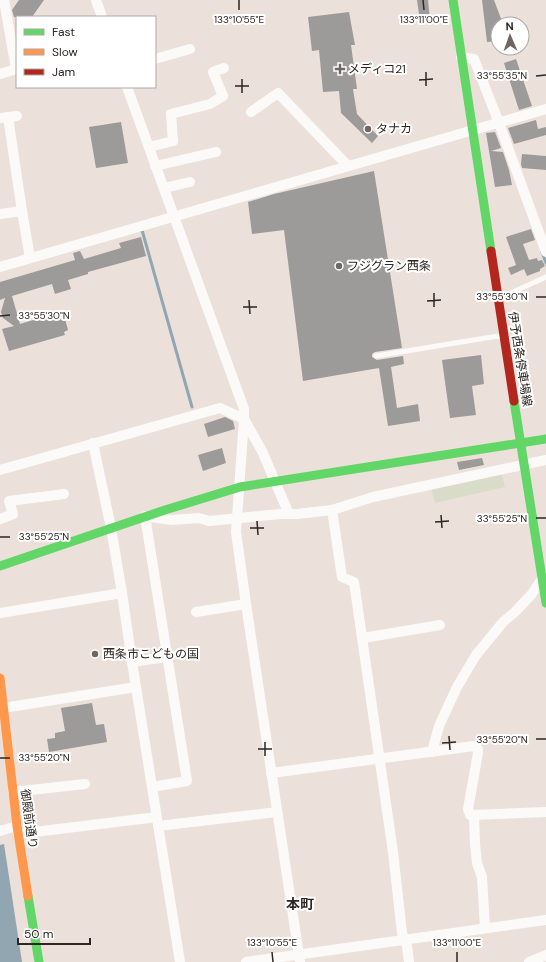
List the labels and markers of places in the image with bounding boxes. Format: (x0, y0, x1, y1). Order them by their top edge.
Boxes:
place label: メディコ21 (348, 61, 406, 77)
marker: メディコ21 (335, 64, 345, 74)
place label: タナカ (376, 121, 412, 137)
marker: タナカ (363, 124, 373, 134)
place label: フジグラン西条 (347, 258, 431, 274)
marker: フジグラン西条 (334, 261, 344, 271)
place label: 西条市こどもの国 (103, 646, 199, 662)
marker: 西条市こどもの国 (90, 649, 100, 659)

